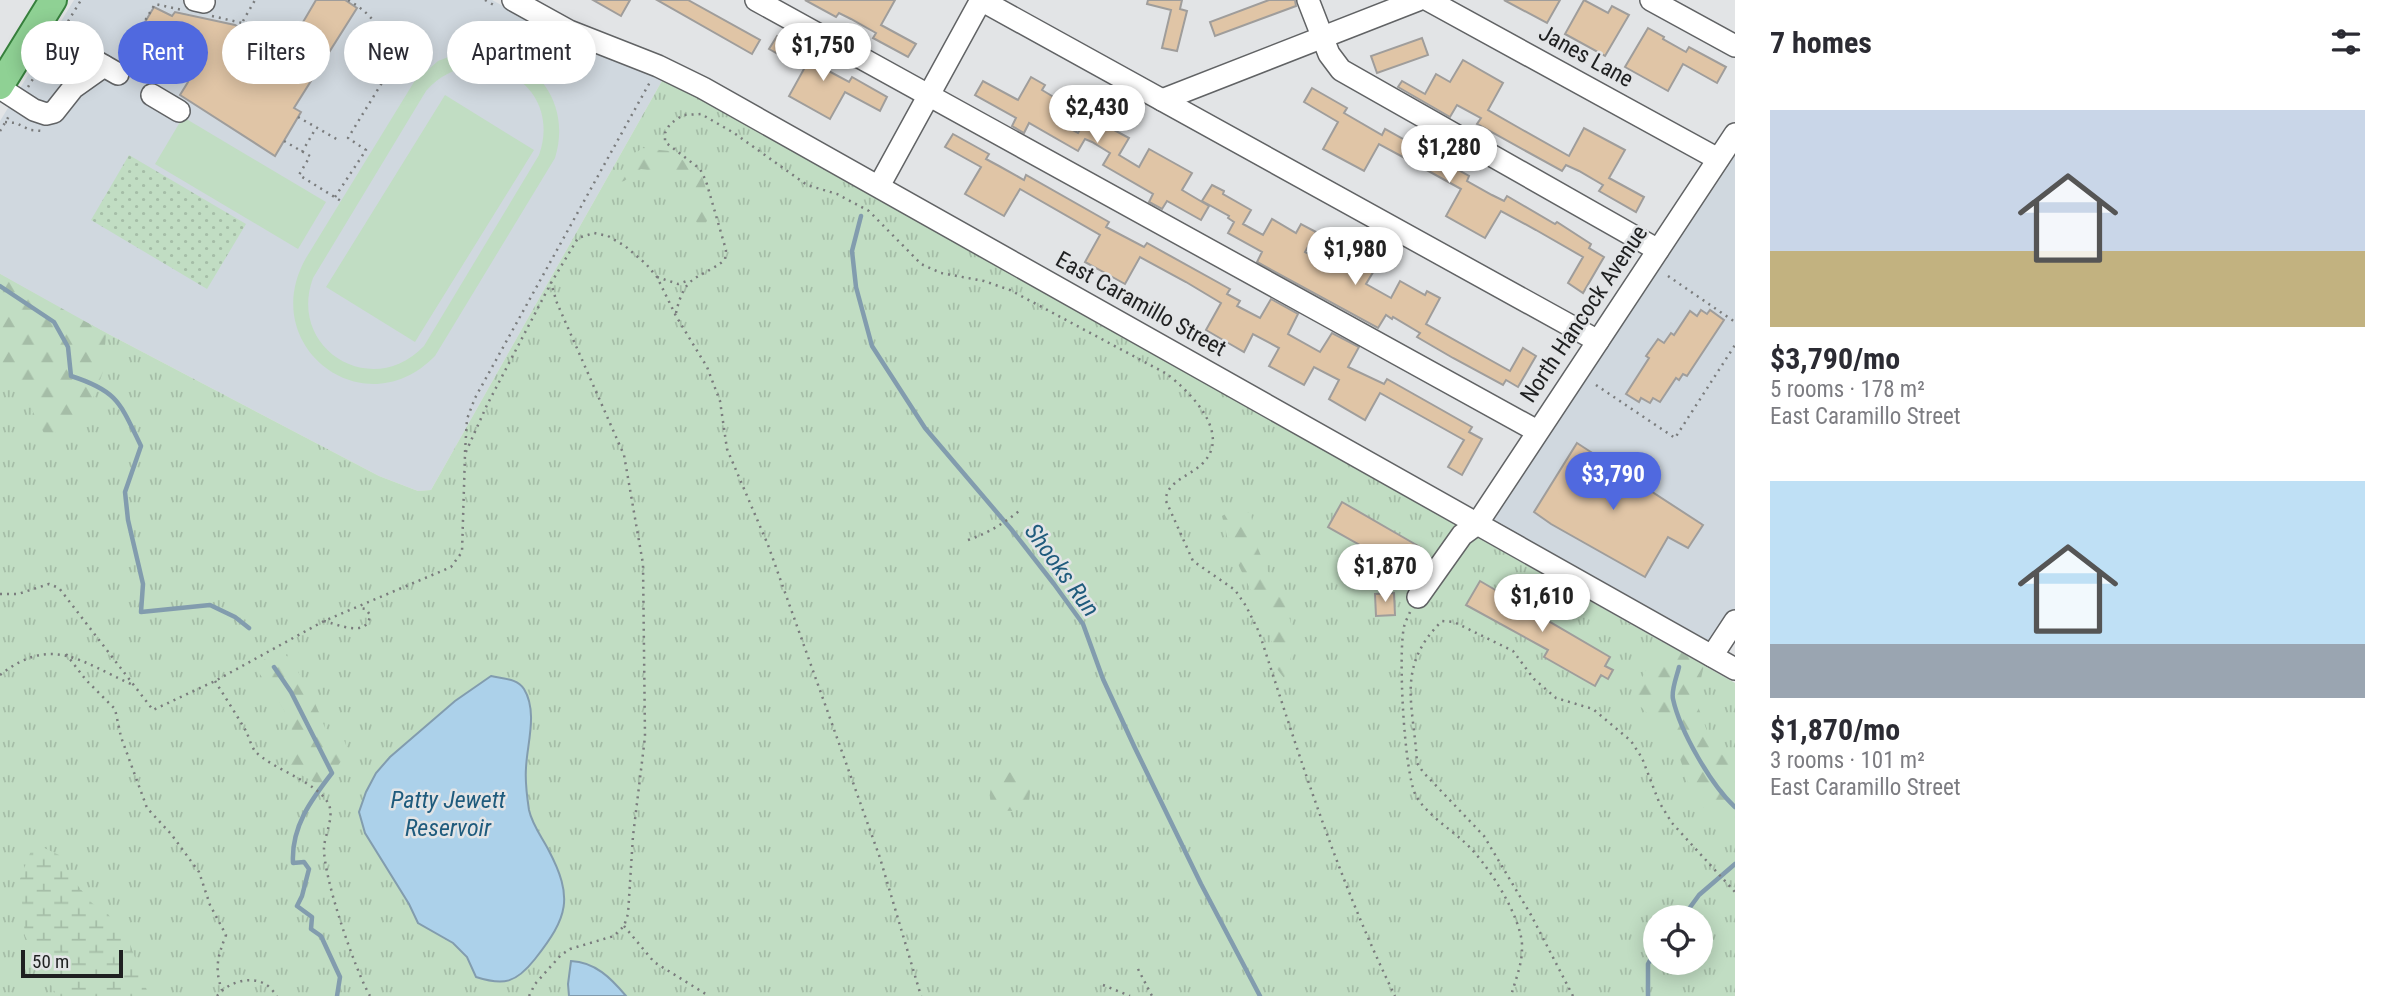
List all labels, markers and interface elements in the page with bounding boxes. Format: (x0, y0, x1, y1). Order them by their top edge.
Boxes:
street label: Janes Lane (1534, 19, 1638, 93)
chip: Buy (21, 21, 104, 84)
chip: Rent (118, 21, 208, 84)
chip: Filters (222, 21, 330, 84)
chip: New (344, 21, 433, 84)
chip: Apartment (447, 21, 596, 84)
icon: filters (2327, 23, 2365, 61)
pin: $1,750 (766, 24, 880, 83)
text: 7 homes (1770, 25, 1872, 60)
text: $1,750 (791, 32, 855, 59)
pin: $2,430 (1040, 86, 1154, 145)
text: $2,430 (1065, 94, 1129, 121)
pin: $1,280 (1392, 125, 1506, 185)
text: $1,280 (1417, 134, 1481, 161)
icon: home (2005, 155, 2131, 281)
street label: North Hancock Avenue (1515, 220, 1653, 408)
pin: $1,980 (1298, 228, 1412, 287)
text: $1,980 (1323, 236, 1387, 263)
street label: East Caramillo Street (1051, 246, 1231, 362)
text: $3,790/mo (1770, 341, 1900, 376)
text: 5 rooms · 178 m² (1770, 376, 1925, 403)
text: East Caramillo Street (1770, 403, 1961, 430)
pin: $3,790 (1556, 452, 1670, 512)
text: $3,790 (1581, 461, 1645, 488)
water label: Shooks Run (1019, 518, 1105, 622)
icon: home (2005, 526, 2131, 652)
pin: $1,870 (1328, 544, 1442, 604)
text: $1,870 (1353, 553, 1417, 580)
pin: $1,610 (1485, 574, 1599, 634)
text: $1,610 (1510, 583, 1574, 610)
text: $1,870/mo (1770, 712, 1900, 747)
text: 3 rooms · 101 m² (1770, 747, 1925, 774)
text: East Caramillo Street (1770, 774, 1961, 801)
water label: Patty Jewett Reservoir (391, 786, 506, 842)
map controls (1643, 905, 1713, 975)
button: locate (1643, 905, 1713, 975)
scale bar (21, 947, 122, 979)
text: 50 m (32, 950, 69, 973)

